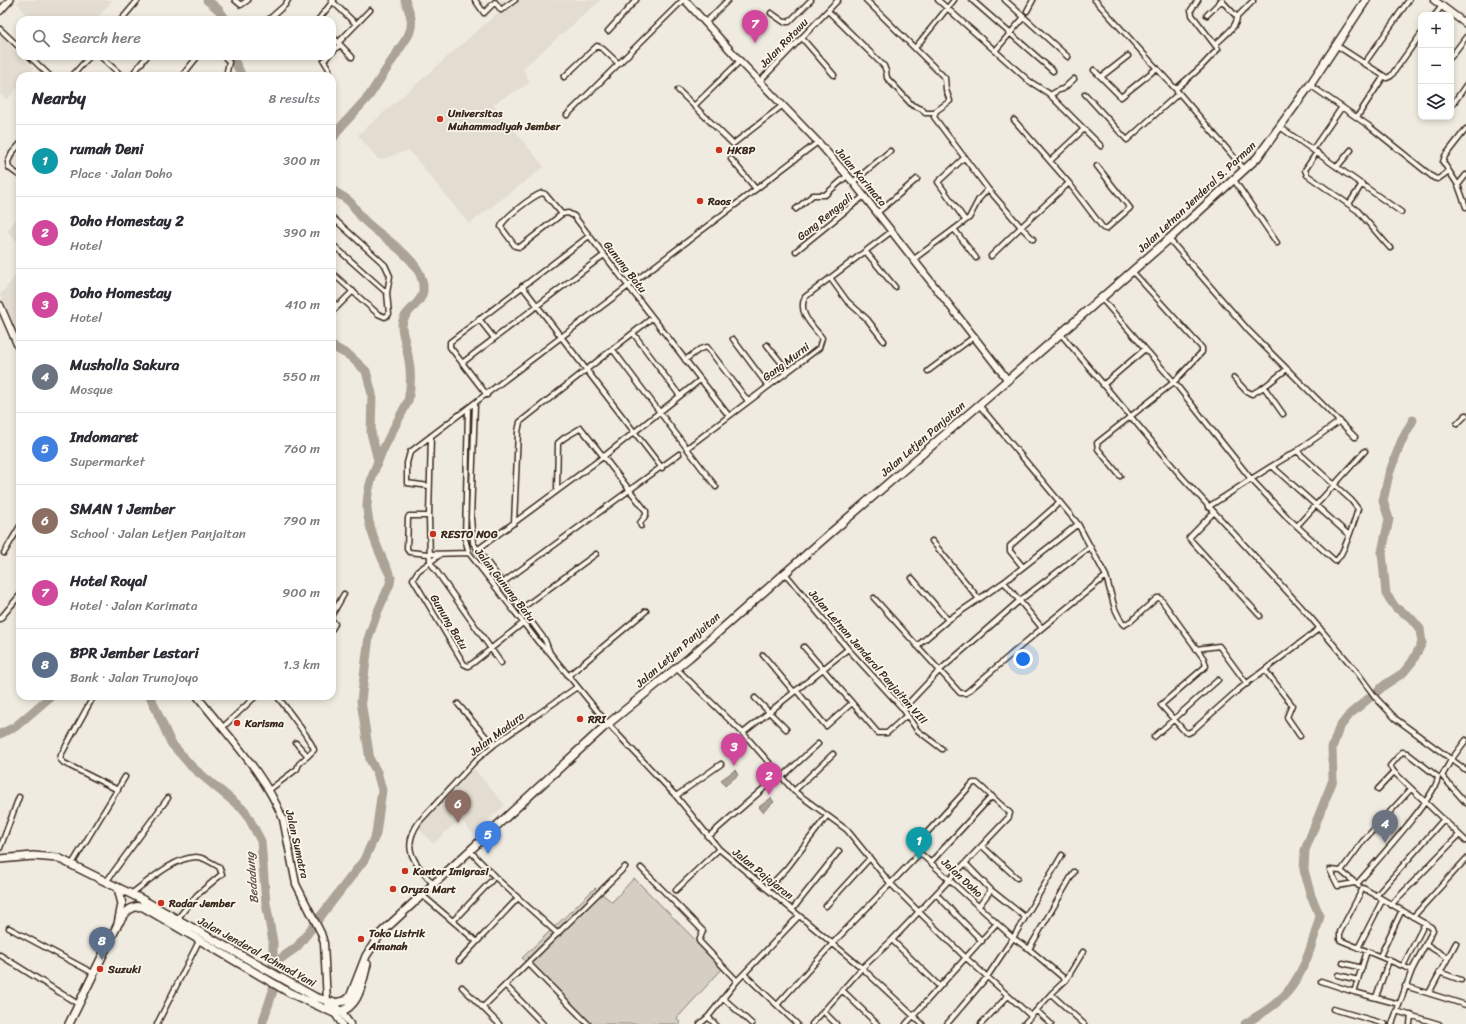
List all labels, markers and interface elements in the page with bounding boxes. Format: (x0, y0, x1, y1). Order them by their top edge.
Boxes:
pin: 7 (742, 10, 768, 43)
map controls (1418, 12, 1454, 120)
button: + (1418, 12, 1454, 48)
street label: Jalan Rotawu (754, 13, 813, 73)
search box (16, 16, 336, 60)
text: Search here (62, 25, 141, 51)
icon: search (30, 27, 52, 49)
button: − (1418, 48, 1454, 84)
text: Nearby (32, 83, 86, 113)
button: layers (1418, 84, 1454, 120)
text: 8 results (268, 87, 320, 110)
place label: Universitas Muhammadiyah Jember (447, 104, 562, 136)
marker: Universitas Muhammadiyah Jember (435, 114, 445, 124)
text: rumah Deni (70, 136, 143, 162)
street label: Jalan Letnan Jenderal S. Parman (1133, 137, 1261, 258)
place label: HKBP (726, 141, 756, 160)
street label: Jalan Karimata (830, 142, 892, 211)
marker: HKBP (714, 145, 724, 155)
text: 1 (42, 149, 48, 172)
text: 300 m (283, 149, 320, 172)
text: Place · Jalan Doho (70, 162, 172, 185)
street label: Gang Renggali (793, 188, 858, 246)
place label: Raos (707, 192, 732, 211)
marker: Raos (695, 196, 705, 206)
text: Doho Homestay 2 (70, 208, 184, 234)
text: 2 (41, 221, 49, 244)
text: 390 m (283, 221, 320, 244)
text: Hotel (70, 234, 102, 257)
street label: Gunung Batu (598, 237, 652, 297)
text: Doho Homestay (70, 280, 171, 306)
text: 3 (41, 293, 49, 316)
text: 410 m (285, 293, 320, 316)
text: Hotel (70, 306, 102, 329)
street label: Gang Murni (758, 337, 815, 386)
text: Musholla Sakura (70, 352, 179, 378)
text: 4 (41, 365, 49, 388)
text: 550 m (283, 365, 320, 388)
text: Mosque (70, 378, 113, 401)
street label: Jalan Letjen Panjaitan (875, 397, 970, 482)
text: Indomaret (70, 424, 139, 450)
text: 5 (41, 437, 49, 460)
text: 760 m (284, 437, 320, 460)
text: Supermarket (70, 450, 145, 473)
text: SMAN 1 Jember (70, 496, 175, 522)
text: 6 (41, 509, 49, 532)
text: 790 m (283, 509, 320, 532)
text: School · Jalan Letjen Panjaitan (70, 522, 246, 545)
place label: RESTO NOG (440, 525, 498, 544)
marker: RESTO NOG (428, 529, 438, 539)
street label: Jalan Gunung Batu (469, 543, 540, 626)
text: Hotel Royal (70, 568, 147, 594)
text: 7 (41, 581, 49, 604)
text: 900 m (282, 581, 320, 604)
street label: Jalan Letnan Jenderal Panjaitan VIII (803, 584, 933, 729)
street label: Gunung Batu (425, 590, 473, 654)
text: Hotel · Jalan Karimata (70, 594, 197, 617)
street label: Jalan Letjen Panjaitan (630, 608, 725, 693)
text: BPR Jember Lestari (70, 640, 199, 666)
your location (1013, 649, 1033, 669)
text: 8 (41, 653, 49, 676)
text: 1.3 km (283, 653, 320, 676)
text: Bank · Jalan Trunojoyo (70, 666, 198, 689)
street label: Jalan Madura (465, 707, 529, 762)
place label: RRI (587, 710, 607, 729)
place label: Karisma (244, 714, 284, 733)
marker: RRI (575, 714, 585, 724)
marker: Karisma (232, 718, 242, 728)
pin: 3 (721, 733, 747, 766)
pin: 2 (756, 762, 782, 795)
pin: 6 (445, 790, 471, 823)
street label: Jalan Sumatra (280, 807, 314, 881)
pin: 4 (1372, 810, 1398, 843)
pin: 5 (475, 821, 501, 854)
pin: 1 (906, 827, 932, 860)
street label: Jalan Pajajaran (728, 843, 798, 905)
water label: Bedadung (239, 850, 265, 905)
street label: Jalan Doho (936, 853, 988, 903)
place label: Kantor Imigrasi (412, 862, 489, 881)
marker: Kantor Imigrasi (400, 866, 410, 876)
place label: Oryza Mart (400, 880, 456, 899)
marker: Oryza Mart (388, 884, 398, 894)
place label: Radar Jember (168, 894, 236, 913)
marker: Radar Jember (156, 898, 166, 908)
street label: Jalan Jenderal Achmad Yani (194, 911, 320, 993)
place label: Toko Listrik Amanah (368, 924, 425, 956)
pin: 8 (89, 927, 115, 960)
marker: Toko Listrik Amanah (356, 934, 366, 944)
place label: Suzuki (107, 960, 142, 979)
marker: Suzuki (95, 964, 105, 974)

